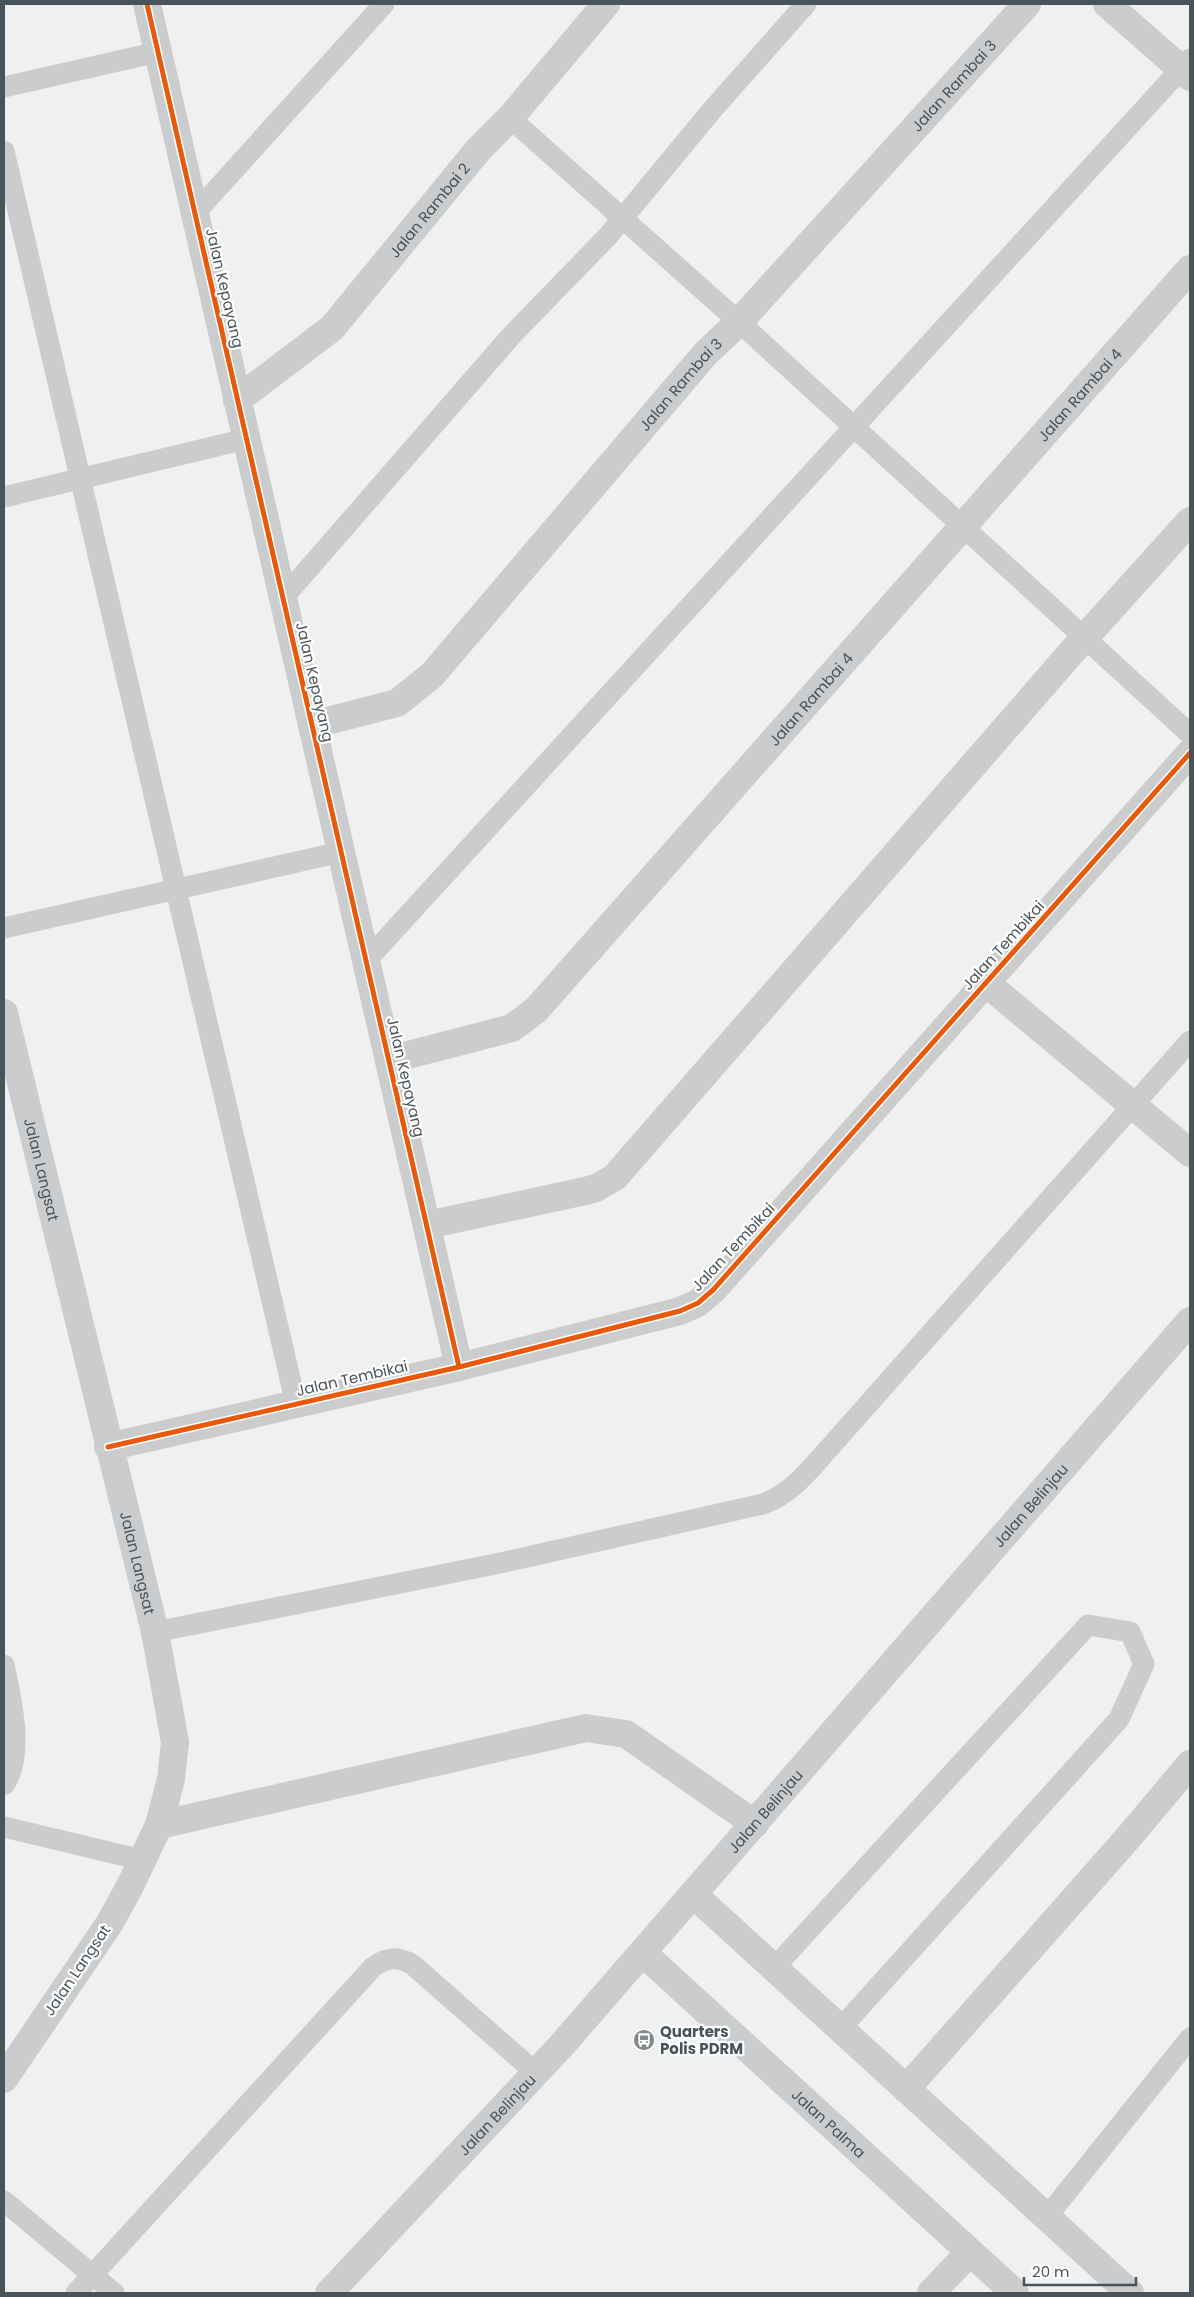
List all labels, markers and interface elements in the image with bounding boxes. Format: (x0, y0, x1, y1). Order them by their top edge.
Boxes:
street label: Jalan Rambai 3 (906, 35, 1000, 136)
street label: Jalan Rambai 2 (384, 158, 474, 262)
street label: Jalan Kepayang (201, 226, 249, 350)
street label: Jalan Rambai 3 (634, 333, 726, 435)
street label: Jalan Rambai 4 (1032, 343, 1126, 446)
street label: Jalan Kepayang (291, 620, 339, 744)
street label: Jalan Rambai 4 (764, 648, 857, 750)
street label: Jalan Tembikai (957, 896, 1049, 994)
street label: Jalan Kepayang (382, 1015, 430, 1139)
street label: Jalan Langsat (19, 1116, 65, 1223)
street label: Jalan Tembikai (687, 1198, 779, 1296)
street label: Jalan Tembikai (294, 1355, 410, 1401)
street label: Jalan Belinjau (988, 1459, 1072, 1551)
street label: Jalan Langsat (115, 1509, 161, 1617)
street label: Jalan Belinjau (723, 1765, 807, 1857)
street label: Jalan Langsat (39, 1920, 115, 2020)
place label: Quarters Polis PDRM (660, 2021, 743, 2059)
bus stop icon: Quarters Polis PDRM (632, 2028, 656, 2052)
street label: Jalan Belinjau (453, 2069, 540, 2160)
street label: Jalan Palma (787, 2084, 871, 2162)
scale bar (1024, 2254, 1136, 2286)
text: 20 m (1032, 2261, 1070, 2282)

